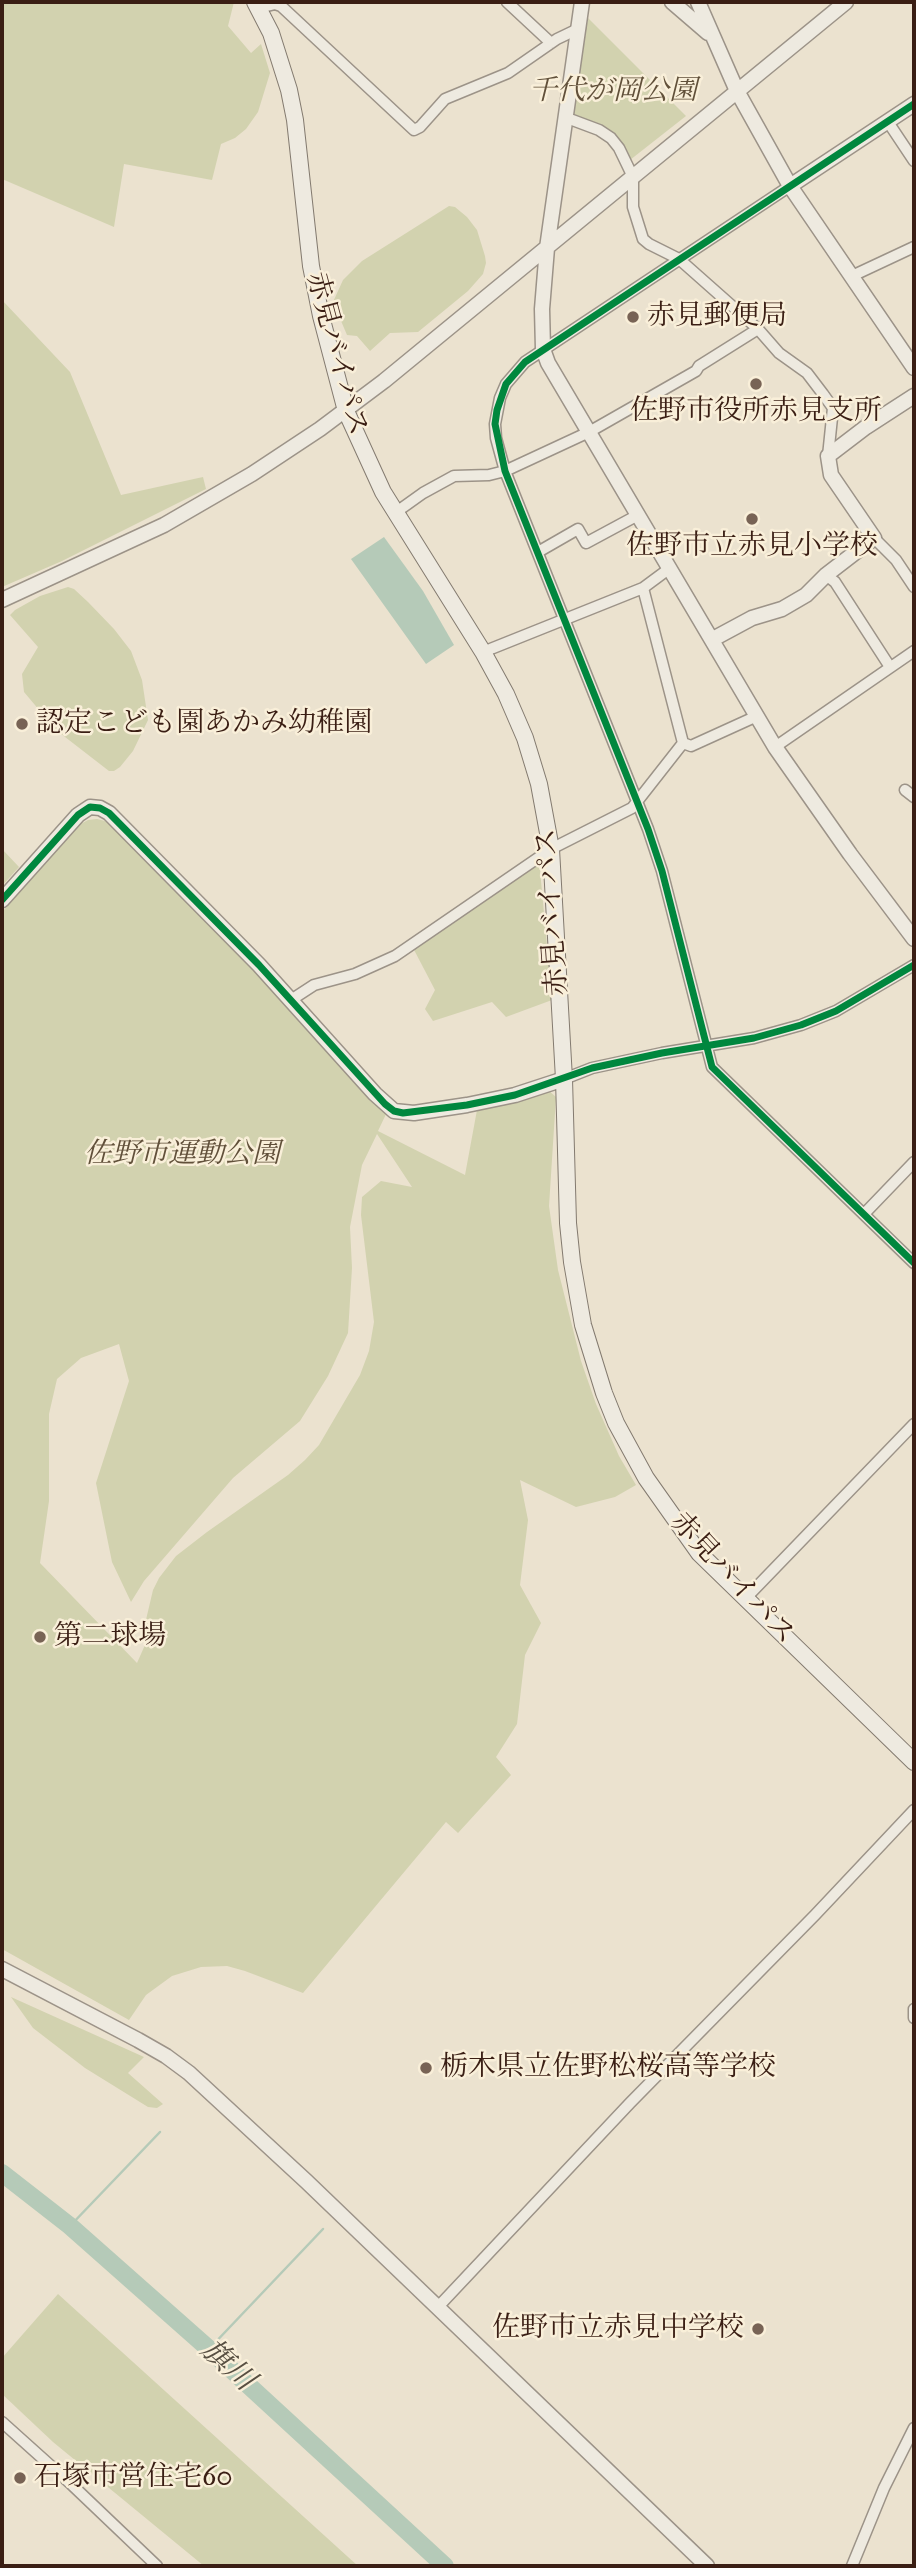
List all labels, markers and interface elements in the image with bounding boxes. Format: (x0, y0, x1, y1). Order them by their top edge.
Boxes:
park label: 千代が岡公園 (529, 75, 697, 109)
street label: 赤見バイパス (298, 269, 374, 439)
place label: 赤見郵便局 (647, 300, 787, 334)
marker: 赤見郵便局 (625, 309, 641, 325)
marker: 佐野市役所赤見支所 (748, 376, 764, 392)
place label: 佐野市役所赤見支所 (630, 395, 882, 429)
marker: 佐野市立赤見小学校 (744, 511, 760, 527)
place label: 佐野市立赤見小学校 (626, 530, 878, 564)
place label: 認定こども園あかみ幼稚園 (36, 707, 372, 741)
marker: 認定こども園あかみ幼稚園 (14, 716, 30, 732)
street label: 赤見バイパス (530, 827, 576, 997)
park label: 佐野市運動公園 (84, 1138, 280, 1172)
street label: 赤見バイパス (662, 1506, 802, 1652)
place label: 第二球場 (54, 1620, 166, 1654)
marker: 第二球場 (32, 1629, 48, 1645)
place label: 栃木県立佐野松桜高等学校 (440, 2051, 776, 2085)
marker: 栃木県立佐野松桜高等学校 (418, 2060, 434, 2076)
place label: 佐野市立赤見中学校 (492, 2312, 744, 2346)
marker: 佐野市立赤見中学校 (750, 2321, 766, 2337)
water label: 旗川 (193, 2333, 261, 2399)
place label: 石塚市営住宅60 (34, 2461, 233, 2495)
marker: 石塚市営住宅60 (12, 2470, 28, 2486)

